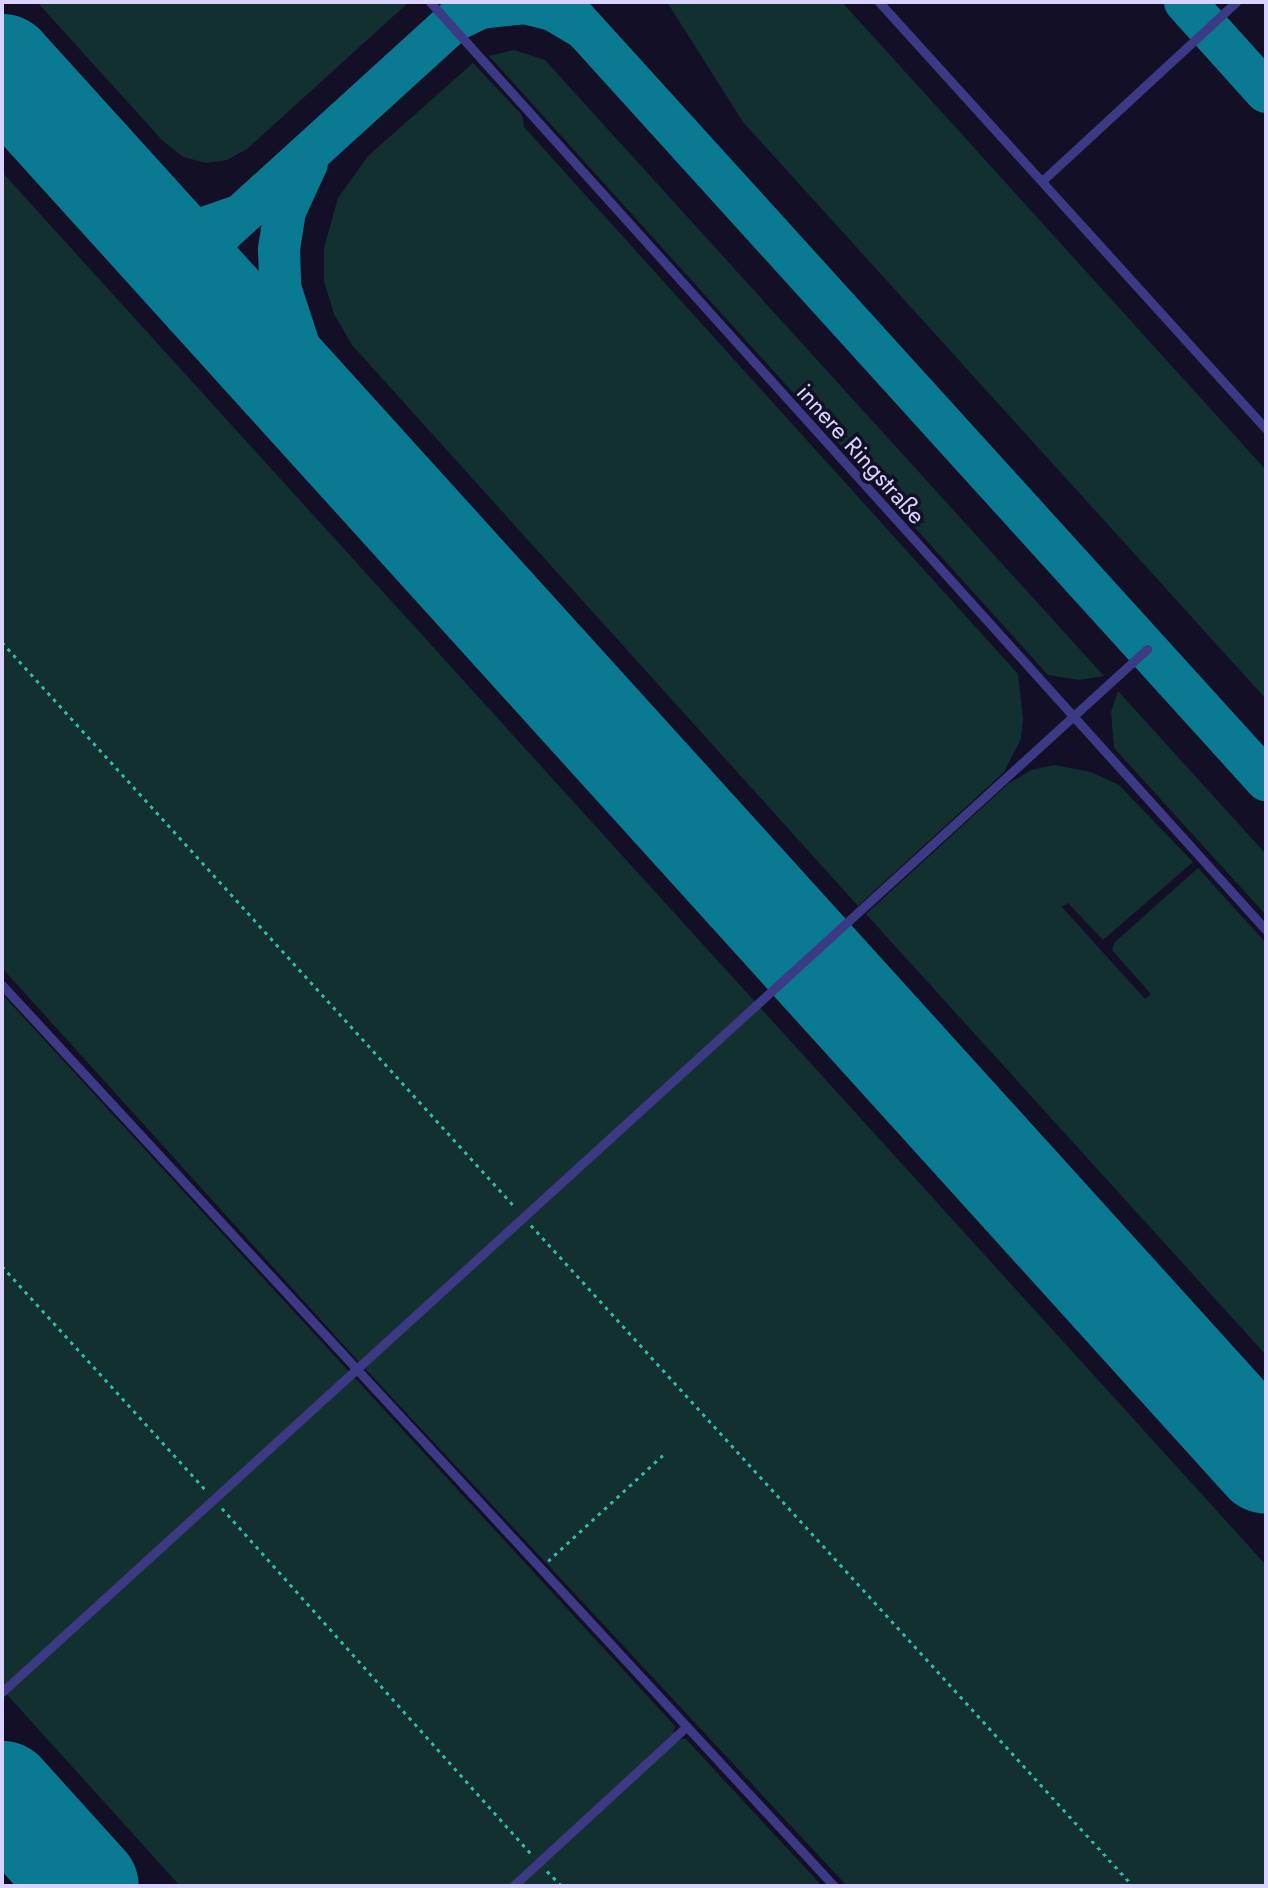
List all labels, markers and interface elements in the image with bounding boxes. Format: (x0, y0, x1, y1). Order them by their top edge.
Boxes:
street label: innere Ringstraße (791, 378, 931, 530)

